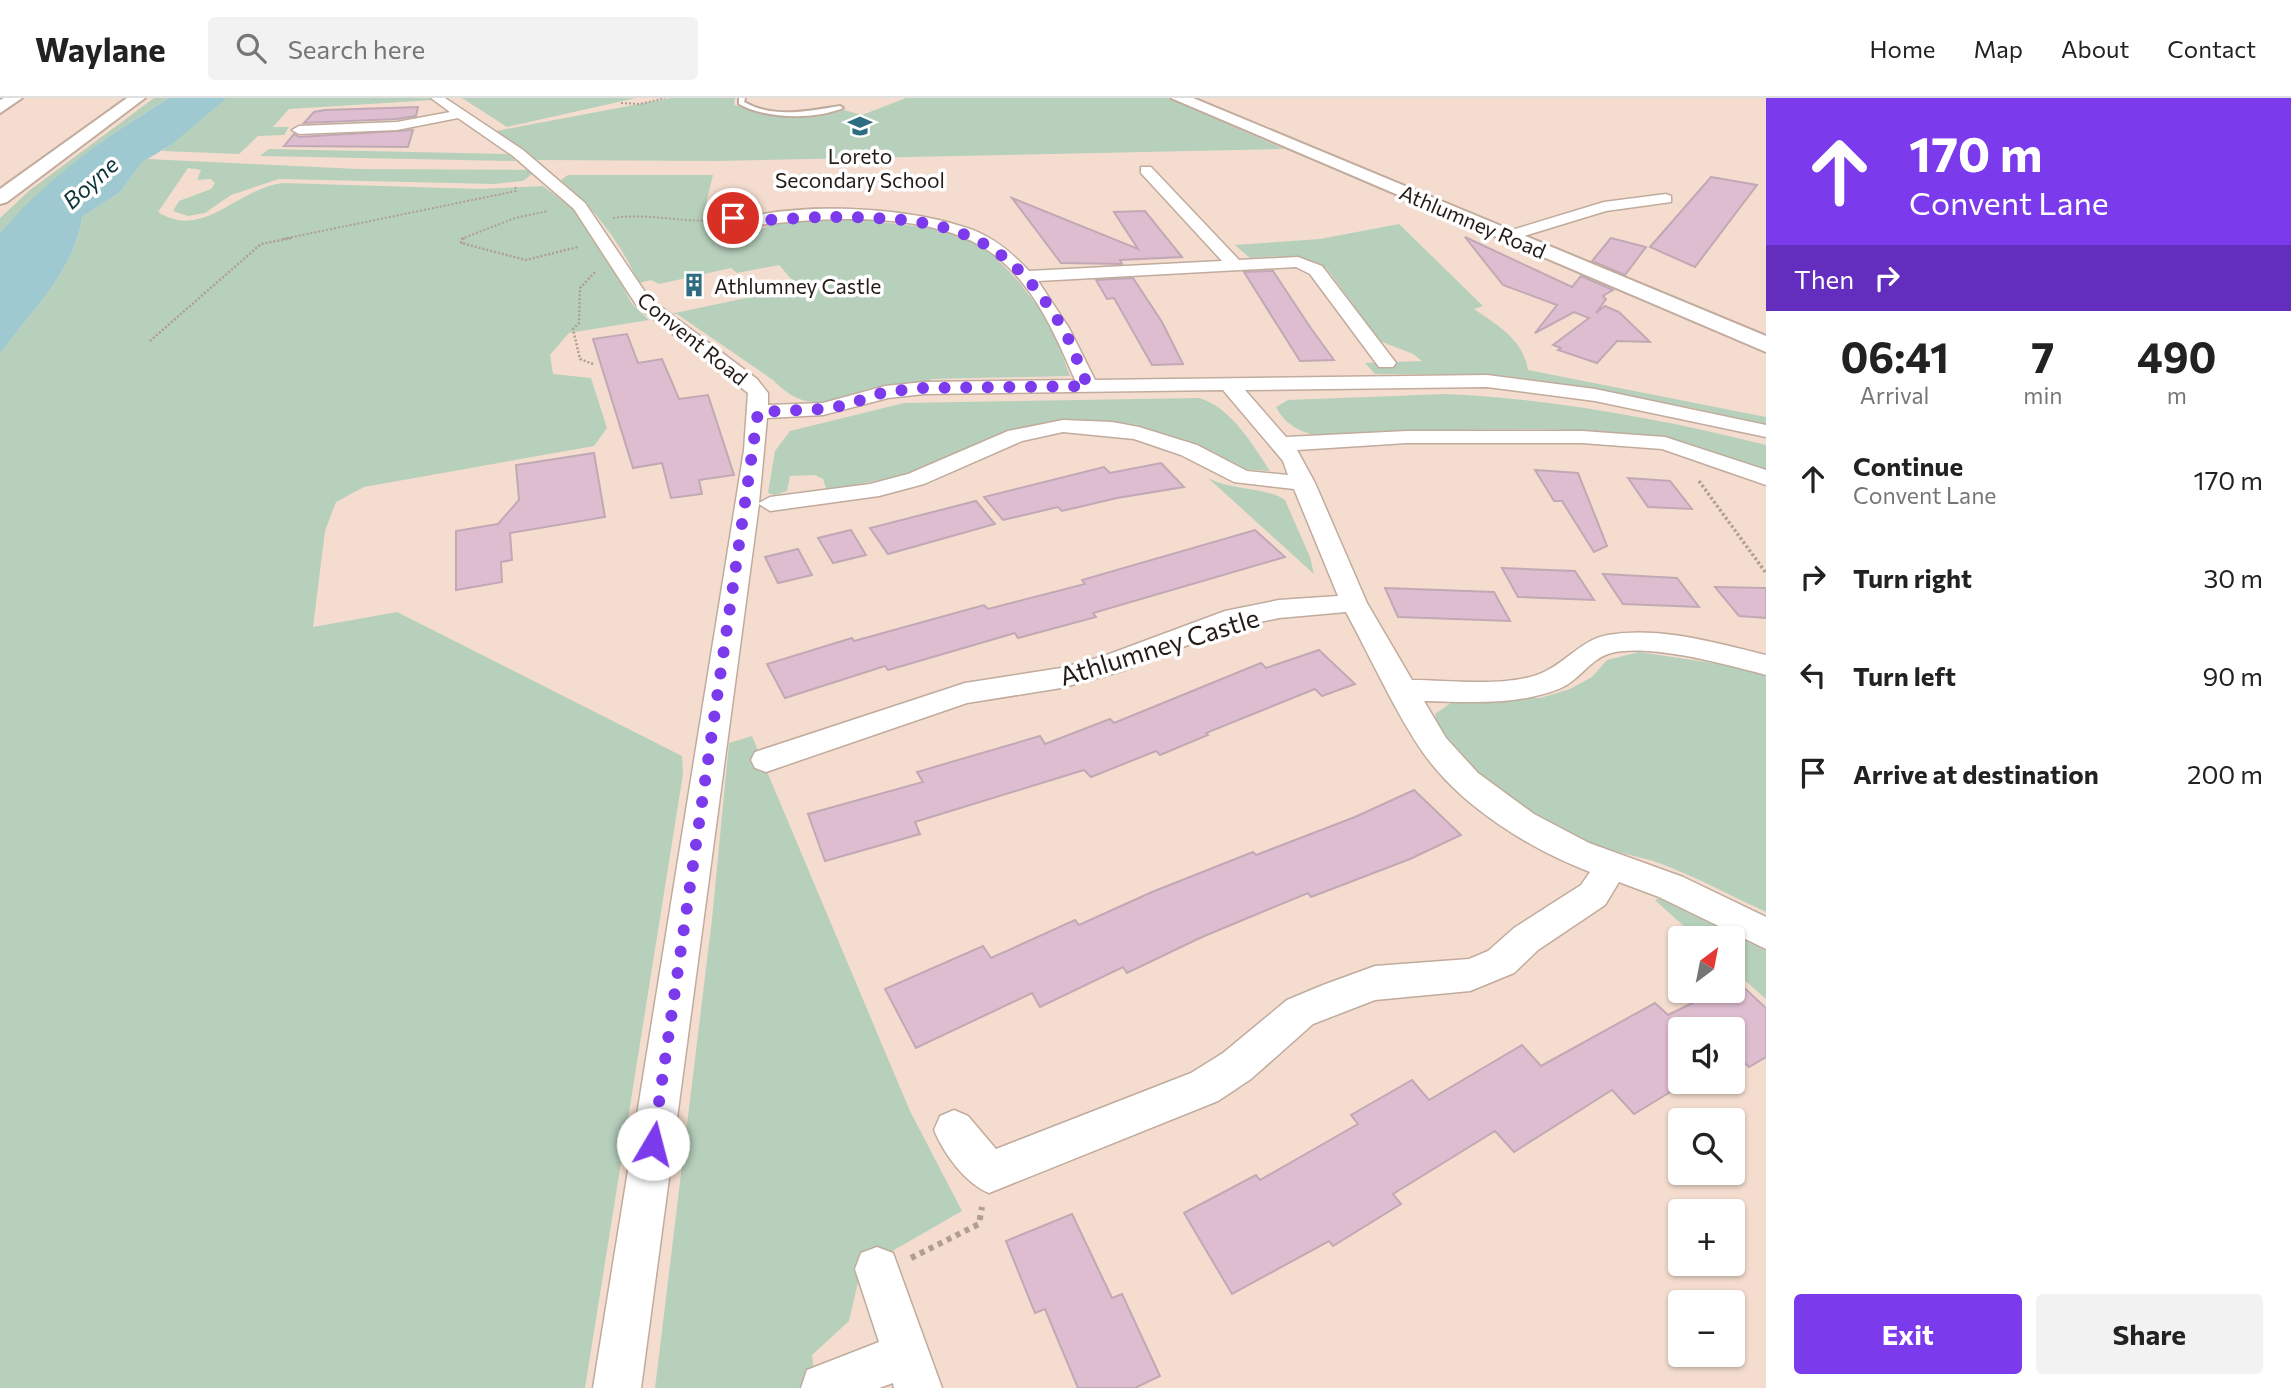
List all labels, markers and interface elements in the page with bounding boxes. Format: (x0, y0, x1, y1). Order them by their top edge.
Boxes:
search box (208, 17, 698, 80)
text: Waylane (35, 28, 166, 69)
icon: search (232, 29, 270, 67)
text: Search here (288, 33, 425, 64)
text: Home (1870, 34, 1936, 63)
text: Map (1974, 34, 2023, 63)
text: About (2061, 34, 2129, 63)
text: Contact (2167, 34, 2256, 63)
school or university icon: Loreto Secondary School (846, 112, 874, 140)
text: 170 m (1909, 122, 2042, 182)
icon: ahead (1794, 126, 1885, 217)
place label: Loreto Secondary School (775, 143, 945, 192)
water label: Boyne (56, 150, 124, 214)
street label: Athlumney Road (1396, 179, 1550, 263)
text: Convent Lane (1909, 182, 2109, 222)
pin (703, 188, 763, 248)
icon: arrive (714, 199, 752, 237)
icon: right (1868, 259, 1906, 297)
text: Then (1794, 263, 1854, 294)
building icon: Athlumney Castle (680, 271, 708, 299)
place label: Athlumney Castle (714, 273, 881, 298)
street label: Convent Road (633, 286, 753, 390)
text: 06:41 (1840, 330, 1949, 382)
text: 7 (2031, 330, 2054, 382)
text: 490 (2137, 330, 2217, 382)
text: Arrival (1860, 381, 1929, 409)
text: min (2023, 381, 2063, 409)
text: m (2167, 381, 2187, 409)
text: Continue (1853, 450, 1963, 481)
icon: ahead (1794, 460, 1832, 498)
text: 170 m (2194, 464, 2263, 495)
text: Convent Lane (1853, 481, 1996, 509)
icon: right (1794, 558, 1832, 596)
text: Turn right (1853, 562, 1972, 593)
text: 30 m (2204, 562, 2263, 593)
street label: Athlumney Castle (1055, 601, 1263, 691)
icon: left (1794, 656, 1832, 694)
text: Turn left (1853, 660, 1956, 691)
text: 90 m (2203, 660, 2263, 691)
icon: arrive (1794, 754, 1832, 792)
text: Arrive at destination (1853, 758, 2099, 789)
text: 200 m (2187, 758, 2263, 789)
north arrow (1668, 926, 1745, 1003)
map controls (1668, 926, 1745, 1367)
button: sound (1668, 1017, 1745, 1094)
position arrow (616, 1107, 690, 1181)
button: search (1668, 1108, 1745, 1185)
button: + (1668, 1199, 1745, 1276)
button: − (1668, 1290, 1745, 1367)
button: Exit (1794, 1294, 2022, 1374)
button: Share (2036, 1294, 2263, 1374)

